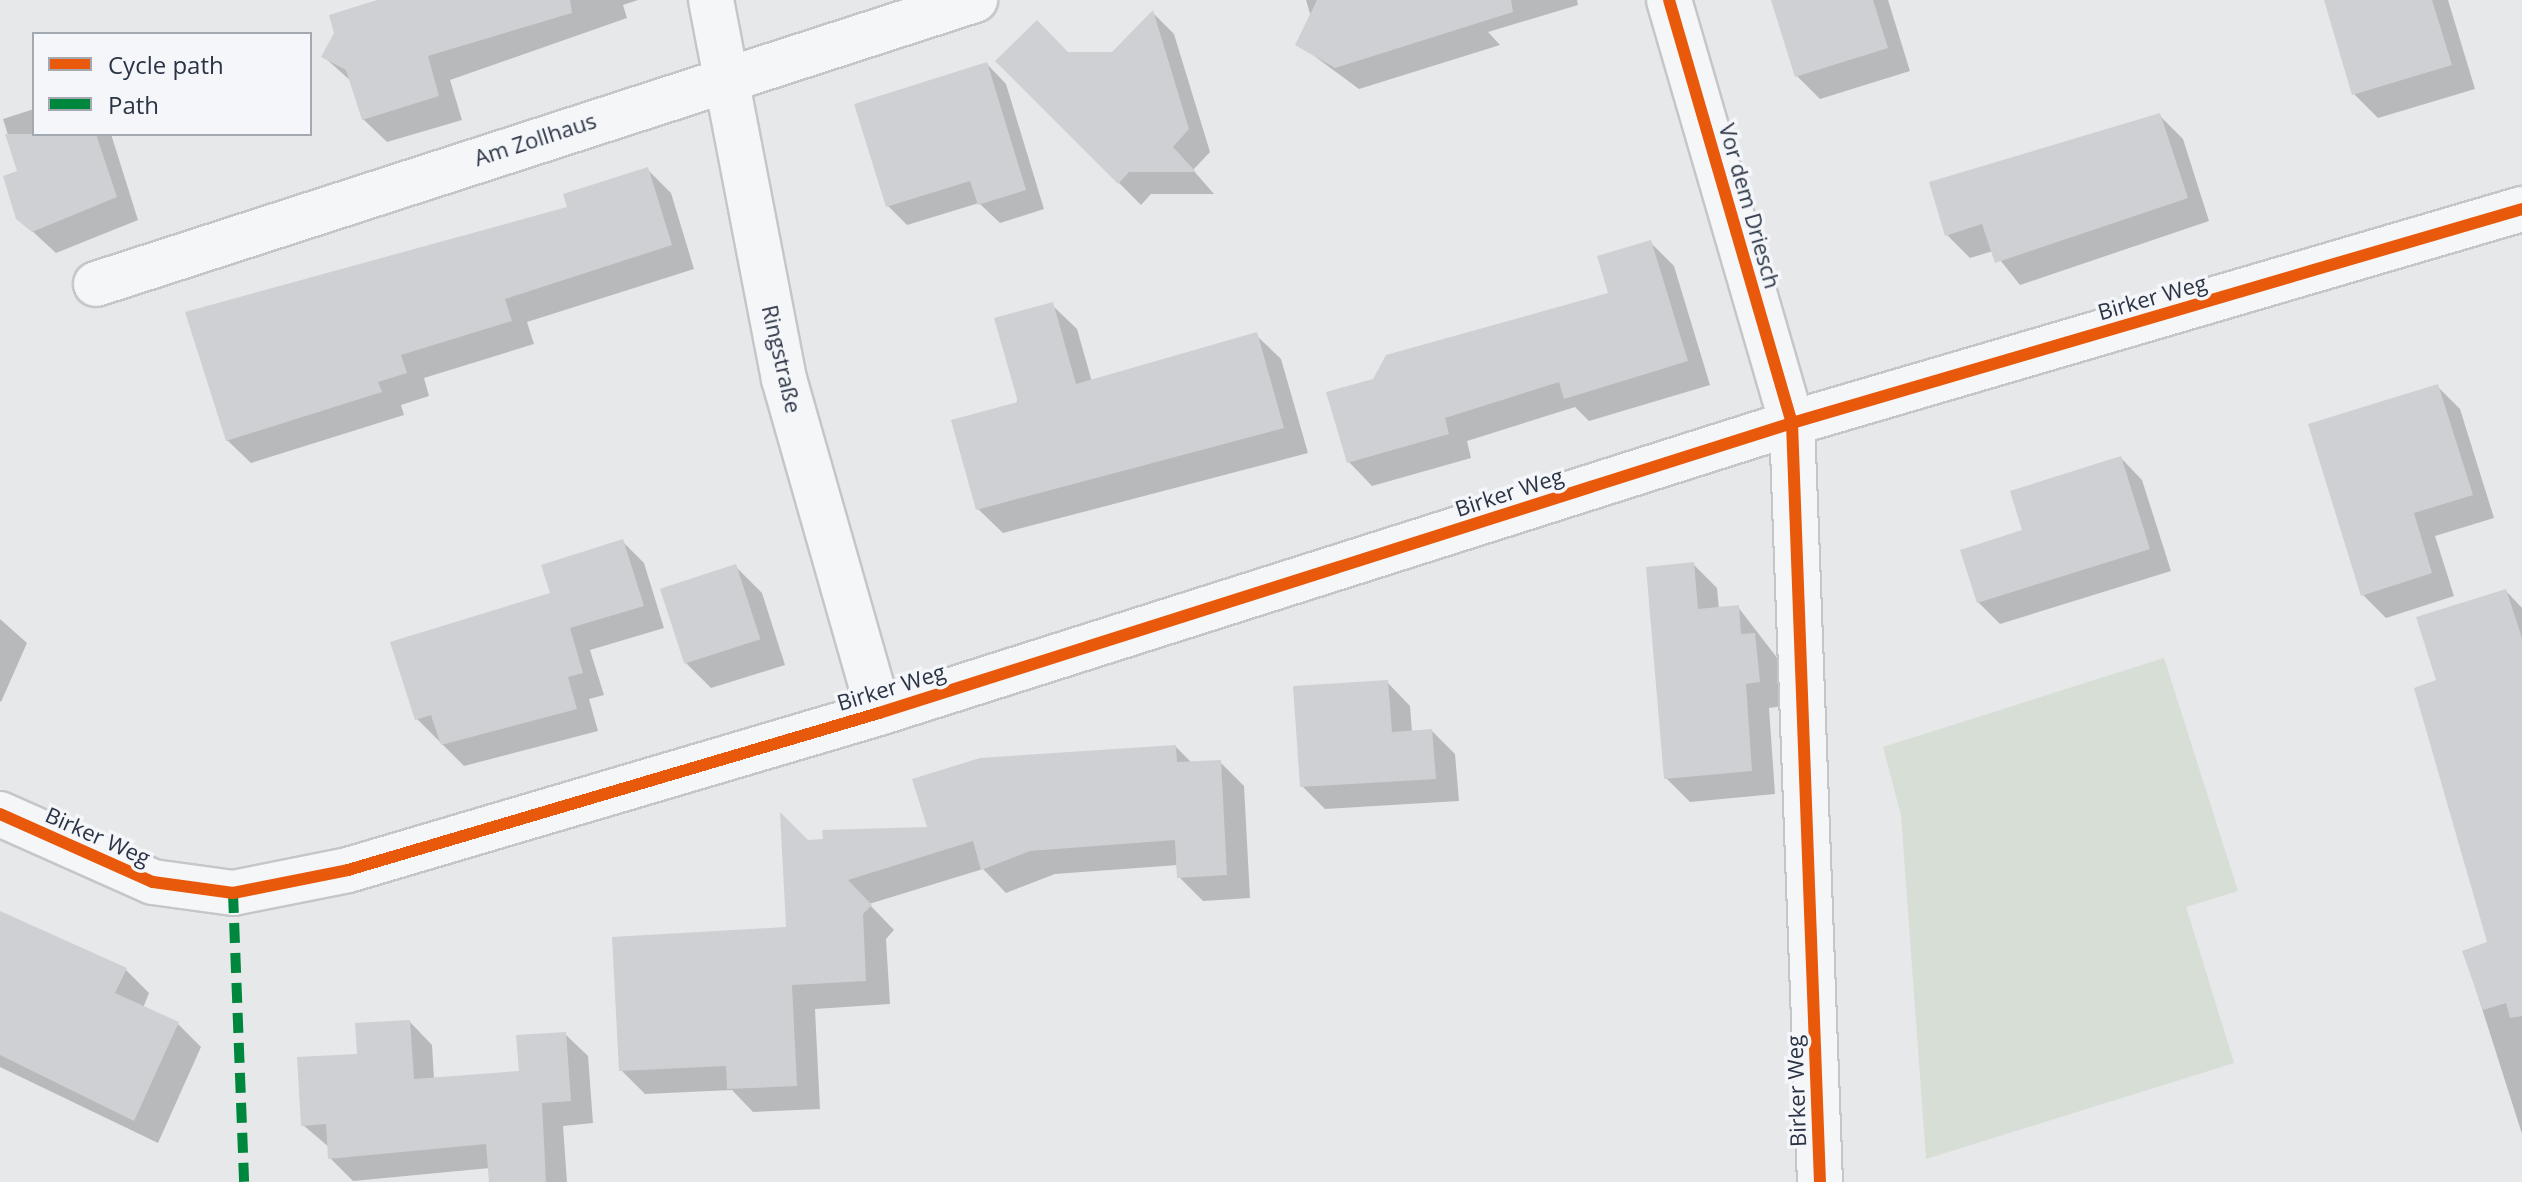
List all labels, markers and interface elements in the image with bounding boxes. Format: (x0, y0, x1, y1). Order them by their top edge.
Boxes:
legend (32, 32, 312, 136)
text: Cycle path (108, 48, 224, 81)
text: Path (108, 88, 159, 121)
street label: Am Zollhaus (471, 107, 599, 171)
street label: Vor dem Driesch (1714, 120, 1786, 292)
street label: Birker Weg (2095, 269, 2209, 325)
street label: Ringstraße (757, 302, 807, 416)
street label: Birker Weg (1452, 462, 1566, 522)
street label: Birker Weg (834, 658, 948, 716)
street label: Birker Weg (41, 801, 155, 871)
street label: Birker Weg (1781, 1035, 1811, 1147)

